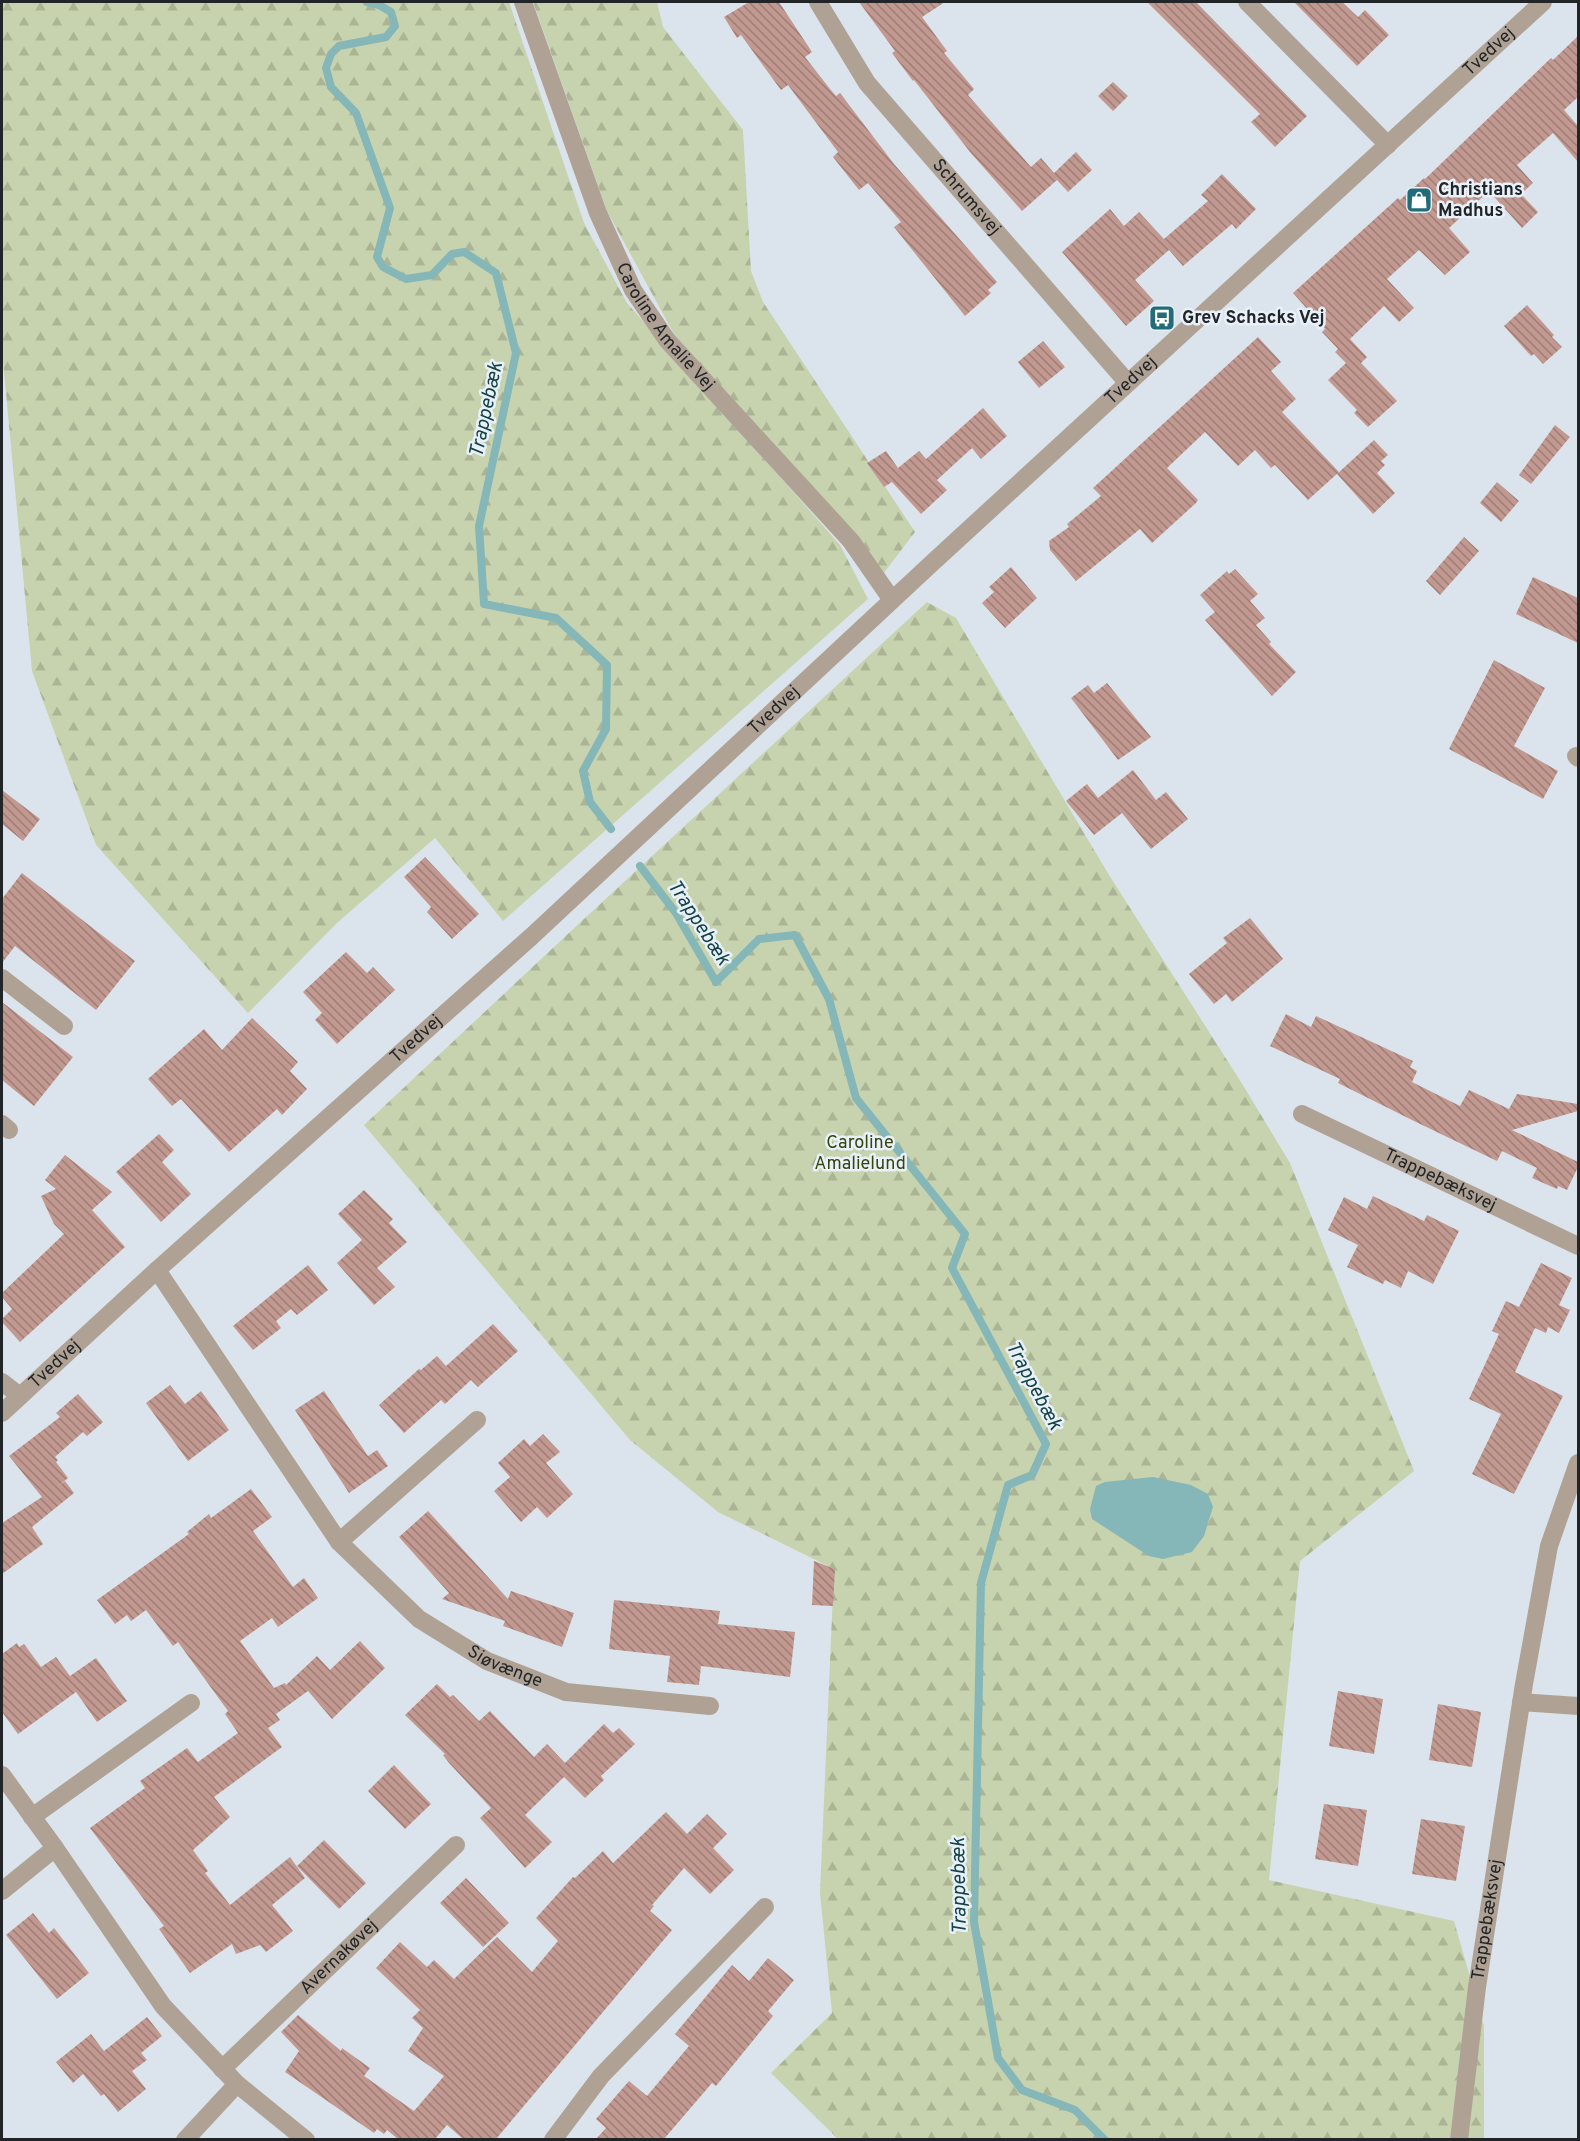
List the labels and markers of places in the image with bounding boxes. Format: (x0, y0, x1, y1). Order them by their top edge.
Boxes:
place label: Christians Madhus (1438, 179, 1523, 223)
shop icon: Christians Madhus (1404, 185, 1434, 215)
bus stop icon: Grev Schacks Vej (1147, 303, 1177, 333)
place label: Grev Schacks Vej (1182, 307, 1325, 330)

